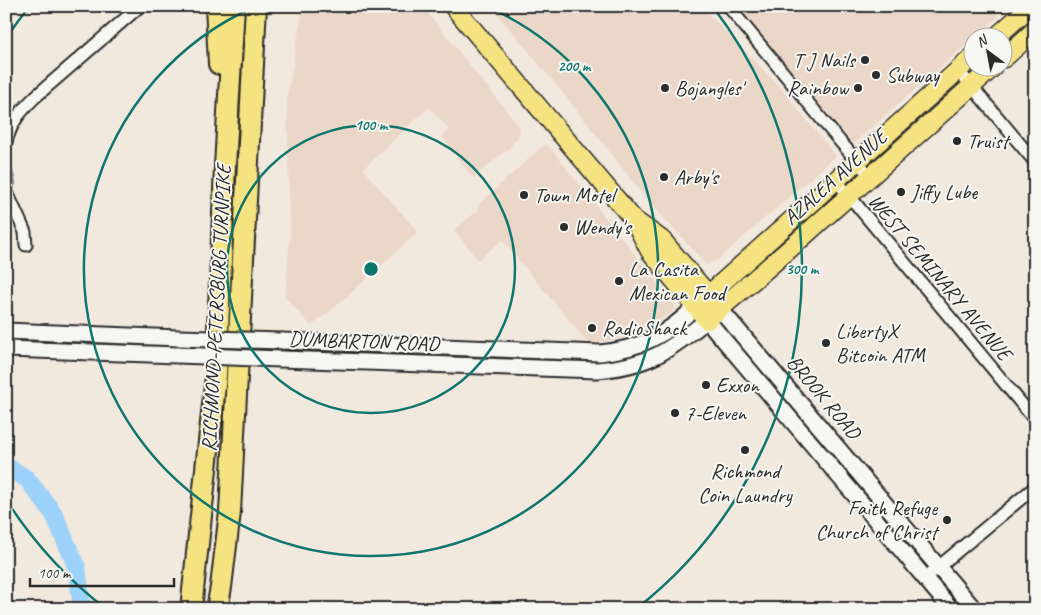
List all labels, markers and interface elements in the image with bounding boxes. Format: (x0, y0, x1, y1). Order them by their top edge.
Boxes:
north arrow (964, 28, 1014, 78)
text: N (973, 31, 992, 51)
place label: T J Nails (793, 47, 857, 73)
marker: T J Nails (859, 54, 871, 66)
text: 200 m (558, 57, 592, 76)
place label: Subway (886, 62, 941, 88)
marker: Subway (870, 69, 882, 81)
place label: Bojangles' (675, 75, 747, 101)
place label: Rainbow (787, 75, 850, 101)
marker: Bojangles' (659, 82, 671, 94)
marker: Rainbow (852, 82, 864, 94)
text: 100 m (355, 116, 389, 135)
street label: AZALEA AVENUE (778, 122, 894, 231)
place label: Truist (967, 128, 1011, 154)
marker: Truist (951, 135, 963, 147)
street label: RICHMOND-PETERSBURG TURNPIKE (195, 161, 237, 452)
place label: Arby's (674, 164, 720, 190)
marker: Arby's (658, 171, 670, 183)
place label: Jiffy Lube (910, 179, 978, 205)
place label: Town Motel (534, 182, 618, 208)
marker: Jiffy Lube (895, 186, 907, 198)
street label: WEST SEMINARY AVENUE (863, 188, 1019, 368)
marker: Town Motel (518, 189, 530, 201)
place label: Wendy's (574, 214, 632, 240)
marker: Wendy's (558, 221, 570, 233)
place label: La Casita Mexican Food (629, 256, 729, 306)
centre of rings (362, 260, 380, 278)
text: 300 m (786, 260, 820, 279)
marker: La Casita Mexican Food (613, 275, 625, 287)
place label: RadioShack (602, 315, 689, 341)
place label: LibertyX Bitcoin ATM (836, 318, 927, 368)
marker: RadioShack (586, 322, 598, 334)
street label: DUMBARTON ROAD (288, 325, 442, 357)
marker: LibertyX Bitcoin ATM (820, 337, 832, 349)
street label: BROOK ROAD (781, 350, 868, 446)
place label: Exxon (716, 372, 760, 398)
marker: Exxon (700, 379, 712, 391)
place label: 7-Eleven (685, 400, 748, 426)
marker: 7-Eleven (669, 407, 681, 419)
marker: Richmond Coin Laundry (739, 444, 751, 456)
place label: Richmond Coin Laundry (698, 458, 794, 508)
place label: Faith Refuge Church of Christ (816, 495, 940, 545)
marker: Faith Refuge Church of Christ (941, 514, 953, 526)
scale bar (30, 555, 174, 587)
text: 100 m (38, 564, 72, 583)

